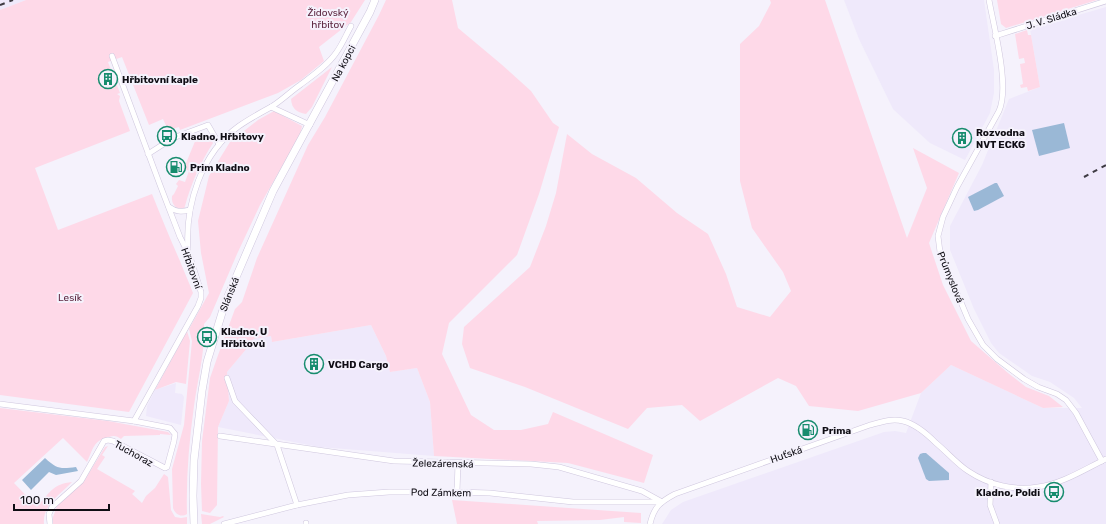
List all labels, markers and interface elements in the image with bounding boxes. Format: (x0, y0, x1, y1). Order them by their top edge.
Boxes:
street label: J. V. Sládka (1024, 6, 1078, 32)
park label: Židovský hřbitov (307, 7, 349, 31)
street label: Na kopci (329, 43, 358, 84)
building icon: Hřbitovní kaple (97, 68, 119, 90)
place label: Hřbitovní kaple (122, 74, 198, 86)
bus stop icon: Kladno, Hřbitovy (156, 125, 178, 147)
building icon: Rozvodna NVT ECKG (951, 127, 973, 149)
place label: Rozvodna NVT ECKG (976, 127, 1025, 151)
place label: Kladno, Hřbitovy (181, 131, 264, 143)
fuel station icon: Prim Kladno (165, 156, 187, 178)
place label: Prim Kladno (190, 162, 250, 174)
street label: Hřbitovní (178, 246, 204, 291)
street label: Průmyslová (934, 250, 966, 305)
street label: Slánská (218, 275, 242, 313)
park label: Lesík (58, 292, 83, 304)
bus stop icon: Kladno, U Hřbitovů (196, 326, 218, 348)
place label: Kladno, U Hřbitovů (221, 326, 267, 350)
building icon: VCHD Cargo (303, 353, 325, 375)
place label: VCHD Cargo (328, 359, 388, 371)
fuel station icon: Prima (797, 419, 819, 441)
place label: Prima (822, 425, 851, 437)
street label: Tuchoraz (112, 438, 155, 469)
street label: Huťská (769, 444, 804, 466)
street label: Železárenská (412, 457, 474, 471)
bus stop icon: Kladno, Poldi (1043, 481, 1065, 503)
scale bar (14, 486, 109, 512)
street label: Pod Zámkem (411, 486, 471, 500)
place label: Kladno, Poldi (976, 487, 1040, 499)
text: 100 m (20, 493, 54, 507)

